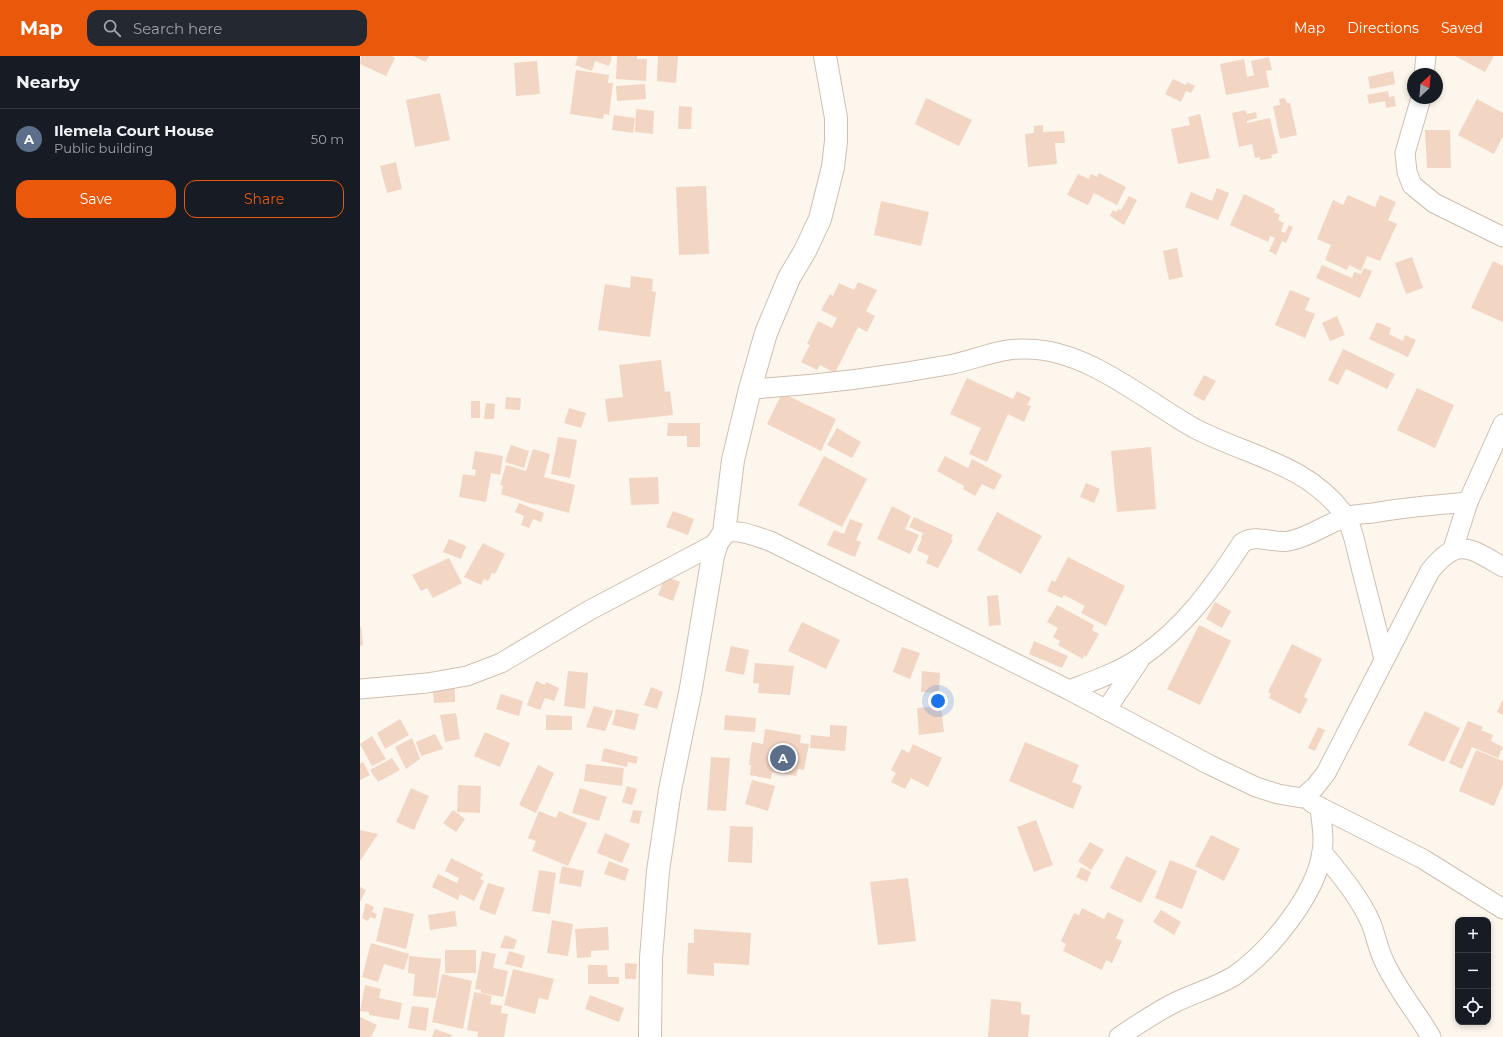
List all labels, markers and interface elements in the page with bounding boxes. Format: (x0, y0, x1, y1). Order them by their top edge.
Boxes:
search box (87, 10, 367, 46)
text: Map (20, 17, 63, 40)
icon: search (101, 17, 123, 39)
text: Search here (133, 19, 222, 38)
text: Map (1294, 19, 1325, 37)
text: Directions (1347, 19, 1419, 37)
text: Saved (1441, 19, 1483, 37)
north arrow (1407, 68, 1443, 104)
text: Nearby (16, 72, 80, 92)
text: Ilemela Court House (54, 121, 214, 140)
text: A (24, 131, 34, 147)
text: 50 m (311, 131, 344, 147)
text: Public building (54, 140, 153, 156)
button: Save (16, 180, 176, 218)
button: Share (184, 180, 344, 218)
your location (928, 691, 948, 711)
pin: A (770, 743, 796, 773)
map controls (1455, 917, 1491, 1025)
button: + (1455, 917, 1491, 953)
button: − (1455, 953, 1491, 989)
button: locate (1455, 989, 1491, 1025)

